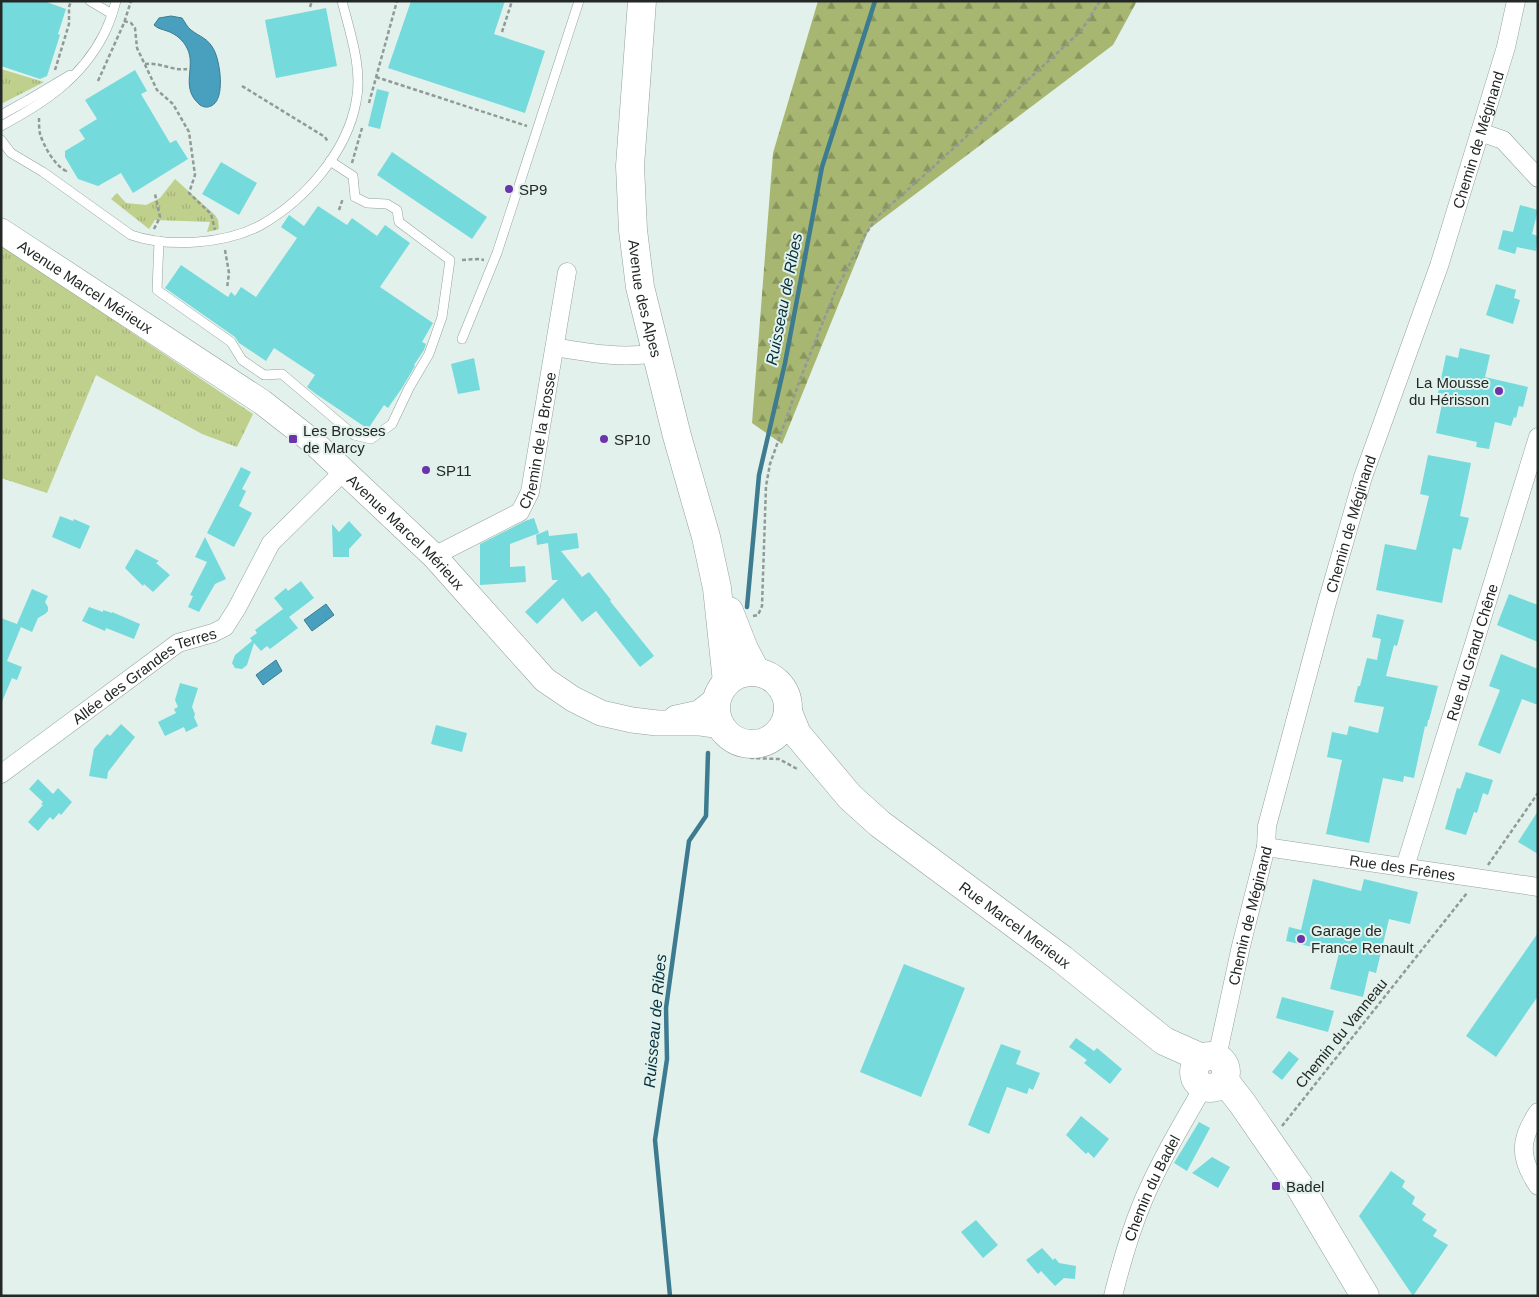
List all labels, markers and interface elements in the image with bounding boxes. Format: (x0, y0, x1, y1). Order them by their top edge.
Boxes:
street label: Chemin de Méginand (1449, 69, 1507, 210)
place label: SP9 (519, 181, 547, 198)
marker: SP9 (503, 183, 515, 195)
water label: Ruisseau de Ribes (763, 231, 805, 367)
street label: Avenue Marcel Mérieux (15, 236, 156, 337)
street label: Avenue des Alpes (626, 238, 666, 359)
street label: Chemin de la Brosse (515, 371, 559, 512)
place label: La Mousse du Hérisson (1409, 374, 1489, 408)
marker: La Mousse du Hérisson (1493, 385, 1505, 397)
place label: Les Brosses de Marcy (303, 422, 386, 456)
place label: SP10 (614, 431, 651, 448)
marker: Les Brosses de Marcy (287, 433, 299, 445)
marker: SP10 (598, 433, 610, 445)
street label: Chemin de Méginand (1322, 453, 1379, 595)
place label: SP11 (436, 462, 472, 479)
marker: SP11 (420, 464, 432, 476)
street label: Avenue Marcel Mérieux (344, 470, 468, 593)
street label: Rue du Grand Chêne (1442, 581, 1501, 723)
street label: Allée des Grandes Terres (69, 624, 218, 727)
street label: Chemin de Méginand (1224, 844, 1274, 987)
street label: Rue des Frênes (1348, 851, 1457, 883)
street label: Rue Marcel Merieux (956, 878, 1075, 972)
place label: Garage de France Renault (1311, 922, 1414, 956)
marker: Garage de France Renault (1295, 933, 1307, 945)
water label: Ruisseau de Ribes (641, 953, 669, 1089)
street label: Chemin du Vanneau (1292, 975, 1390, 1091)
street label: Chemin du Badel (1120, 1132, 1183, 1243)
place label: Badel (1286, 1178, 1324, 1195)
marker: Badel (1270, 1180, 1282, 1192)

